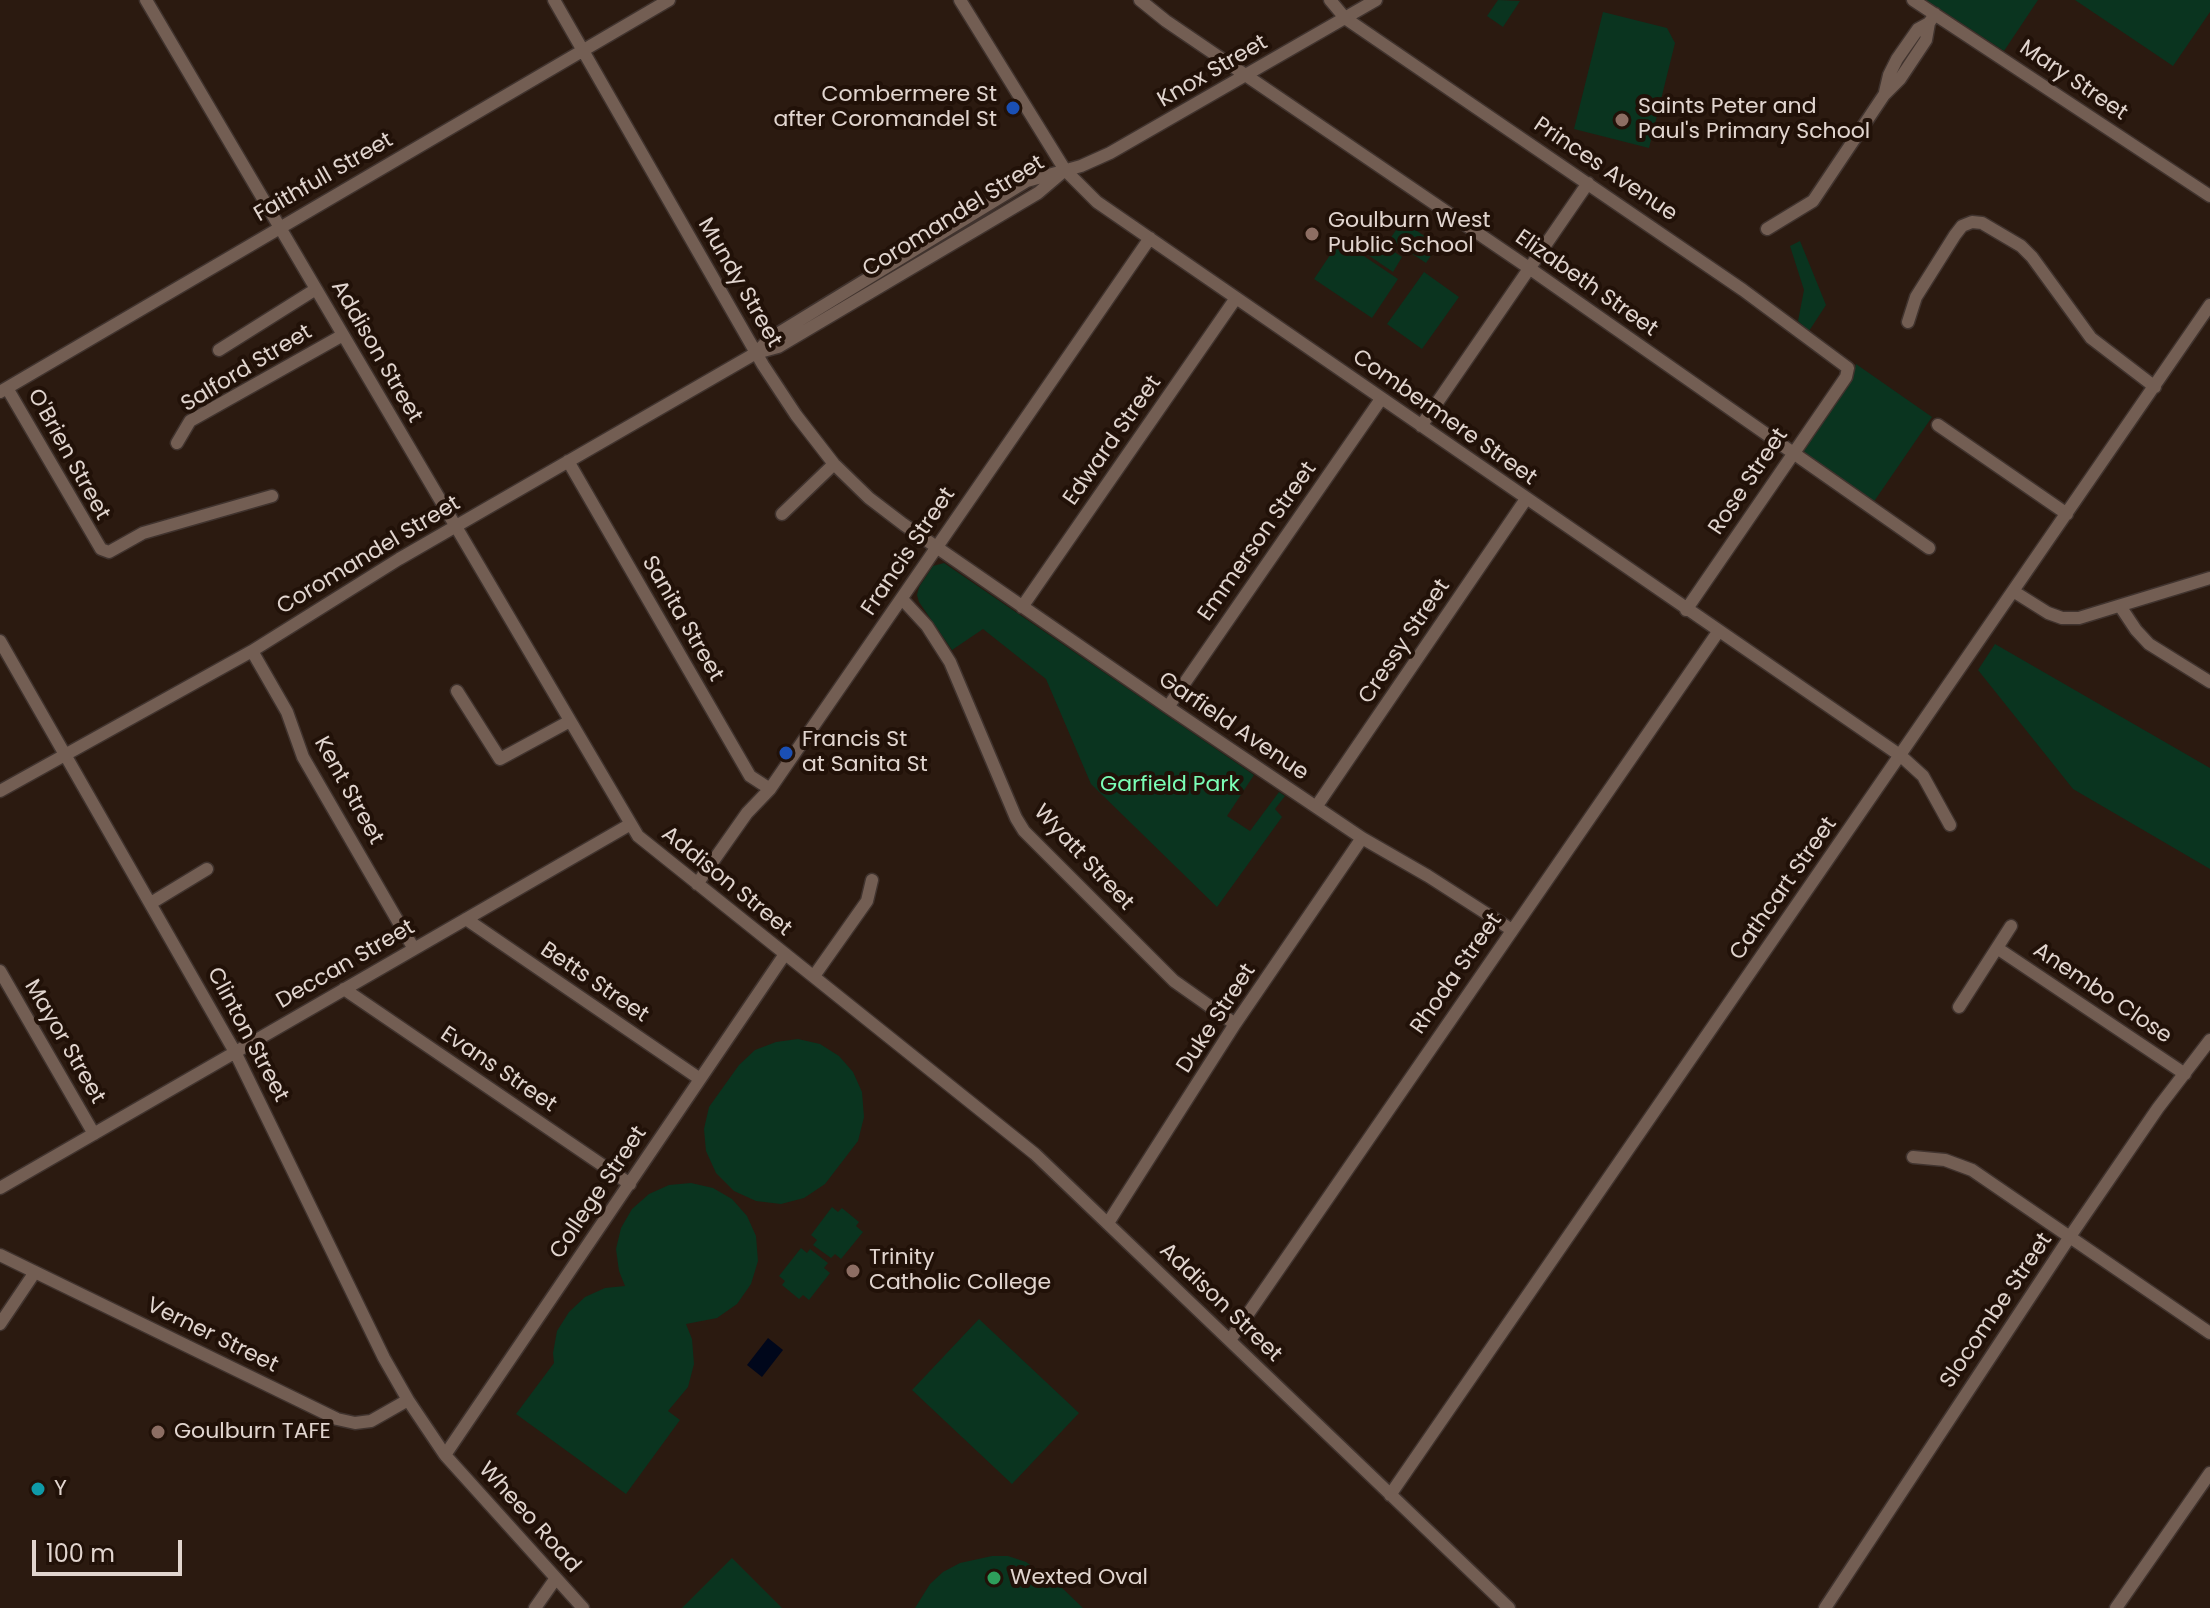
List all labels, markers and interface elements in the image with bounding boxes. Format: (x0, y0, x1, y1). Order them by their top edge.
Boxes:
street label: Knox Street (1154, 30, 1272, 114)
street label: Mary Street (2014, 35, 2132, 127)
place label: Combermere St after Coromandel St (773, 82, 997, 134)
place label: Saints Peter and Paul's Primary School (1638, 94, 1870, 146)
marker: Combermere St after Coromandel St (1004, 99, 1022, 117)
marker: Saints Peter and Paul's Primary School (1613, 111, 1631, 129)
street label: Princes Avenue (1528, 112, 1682, 228)
street label: Faithfull Street (250, 128, 398, 228)
street label: Coromandel Street (858, 150, 1050, 284)
place label: Goulburn West Public School (1328, 208, 1490, 260)
street label: Mundy Street (691, 214, 787, 352)
marker: Goulburn West Public School (1303, 225, 1321, 243)
street label: Elizabeth Street (1510, 225, 1662, 343)
street label: Addison Street (325, 276, 427, 428)
street label: Salford Street (177, 320, 317, 418)
street label: Combermere Street (1347, 344, 1541, 492)
street label: Edward Street (1058, 371, 1168, 511)
street label: O'Brien Street (21, 385, 115, 525)
street label: Rose Street (1704, 424, 1794, 540)
street label: Emmerson Street (1193, 457, 1323, 627)
street label: Francis Street (856, 483, 962, 621)
street label: Coromandel Street (273, 491, 465, 621)
street label: Sanita Street (635, 552, 729, 686)
street label: Cressy Street (1354, 575, 1456, 709)
street label: Garfield Avenue (1153, 667, 1313, 787)
place label: Francis St at Sanita St (802, 727, 928, 778)
street label: Kent Street (308, 732, 388, 850)
marker: Francis St at Sanita St (777, 744, 795, 762)
park label: Garfield Park (1100, 772, 1240, 798)
street label: Wyatt Street (1027, 800, 1139, 916)
street label: Cathcart Street (1725, 812, 1843, 966)
street label: Addison Street (656, 821, 796, 943)
street label: Rhoda Street (1406, 908, 1508, 1040)
street label: Deccan Street (272, 915, 420, 1015)
street label: Betts Street (535, 937, 653, 1029)
street label: Anembo Close (2028, 938, 2176, 1050)
street label: Duke Street (1172, 959, 1262, 1079)
street label: Clinton Street (201, 963, 293, 1107)
street label: Mayor Street (18, 975, 110, 1109)
street label: Evans Street (435, 1021, 561, 1119)
street label: College Street (545, 1122, 653, 1264)
street label: Slocombe Street (1935, 1228, 2059, 1394)
street label: Addison Street (1153, 1238, 1287, 1368)
place label: Trinity Catholic College (869, 1245, 1051, 1296)
marker: Trinity Catholic College (844, 1262, 862, 1280)
street label: Verner Street (142, 1293, 282, 1379)
place label: Goulburn TAFE (174, 1419, 331, 1445)
marker: Goulburn TAFE (149, 1423, 167, 1441)
street label: Wheeo Road (472, 1457, 586, 1579)
place label: Y (54, 1476, 67, 1502)
marker: Y (29, 1480, 47, 1498)
scale bar (36, 1524, 186, 1574)
text: 100 m (46, 1537, 115, 1570)
place label: Wexted Oval (1010, 1565, 1148, 1591)
marker: Wexted Oval (985, 1569, 1003, 1587)

